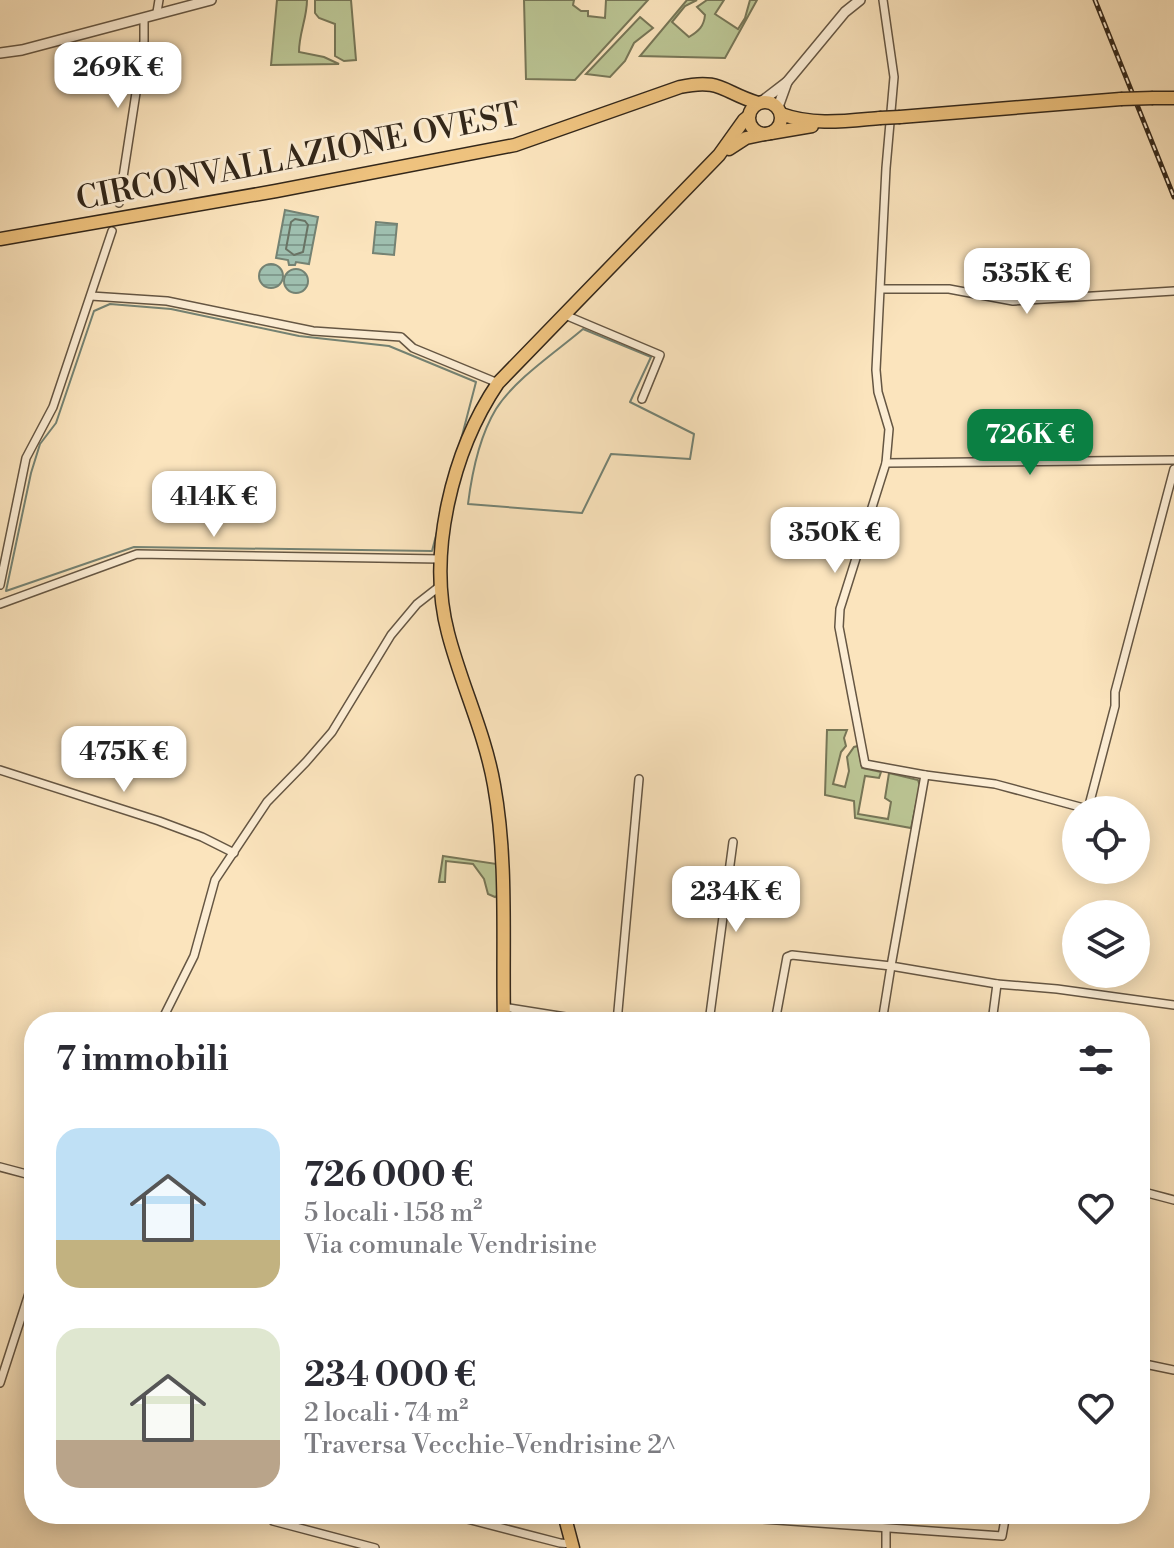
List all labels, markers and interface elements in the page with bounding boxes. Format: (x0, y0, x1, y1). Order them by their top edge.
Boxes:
pin: 269K € (53, 42, 183, 110)
text: 269K € (72, 52, 164, 84)
street label: CIRCONVALLAZIONE OVEST (73, 94, 524, 220)
pin: 535K € (962, 248, 1092, 316)
text: 535K € (982, 258, 1072, 290)
pin: 726K € (965, 409, 1095, 477)
text: 726K € (985, 419, 1075, 451)
pin: 414K € (149, 471, 279, 539)
text: 414K € (170, 481, 258, 513)
pin: 350K € (770, 507, 900, 575)
text: 350K € (789, 517, 881, 549)
pin: 475K € (59, 726, 189, 794)
text: 475K € (79, 736, 169, 768)
map controls (1062, 796, 1150, 988)
button: locate (1062, 796, 1150, 884)
pin: 234K € (671, 866, 801, 934)
text: 234K € (690, 876, 782, 908)
button: layers (1062, 900, 1150, 988)
icon: filters (1074, 1038, 1118, 1082)
text: 7 immobili (56, 1039, 229, 1081)
text: 726 000 € (304, 1155, 473, 1197)
icon: home (120, 1160, 216, 1256)
icon: heart (1074, 1186, 1118, 1230)
text: 5 locali · 158 m² (304, 1197, 482, 1229)
text: Via comunale Vendrisine (304, 1229, 597, 1261)
text: 234 000 € (304, 1355, 476, 1397)
icon: home (120, 1360, 216, 1456)
icon: heart (1074, 1386, 1118, 1430)
text: 2 locali · 74 m² (304, 1397, 468, 1429)
text: Traversa Vecchie-Vendrisine 2^ (304, 1429, 675, 1461)

